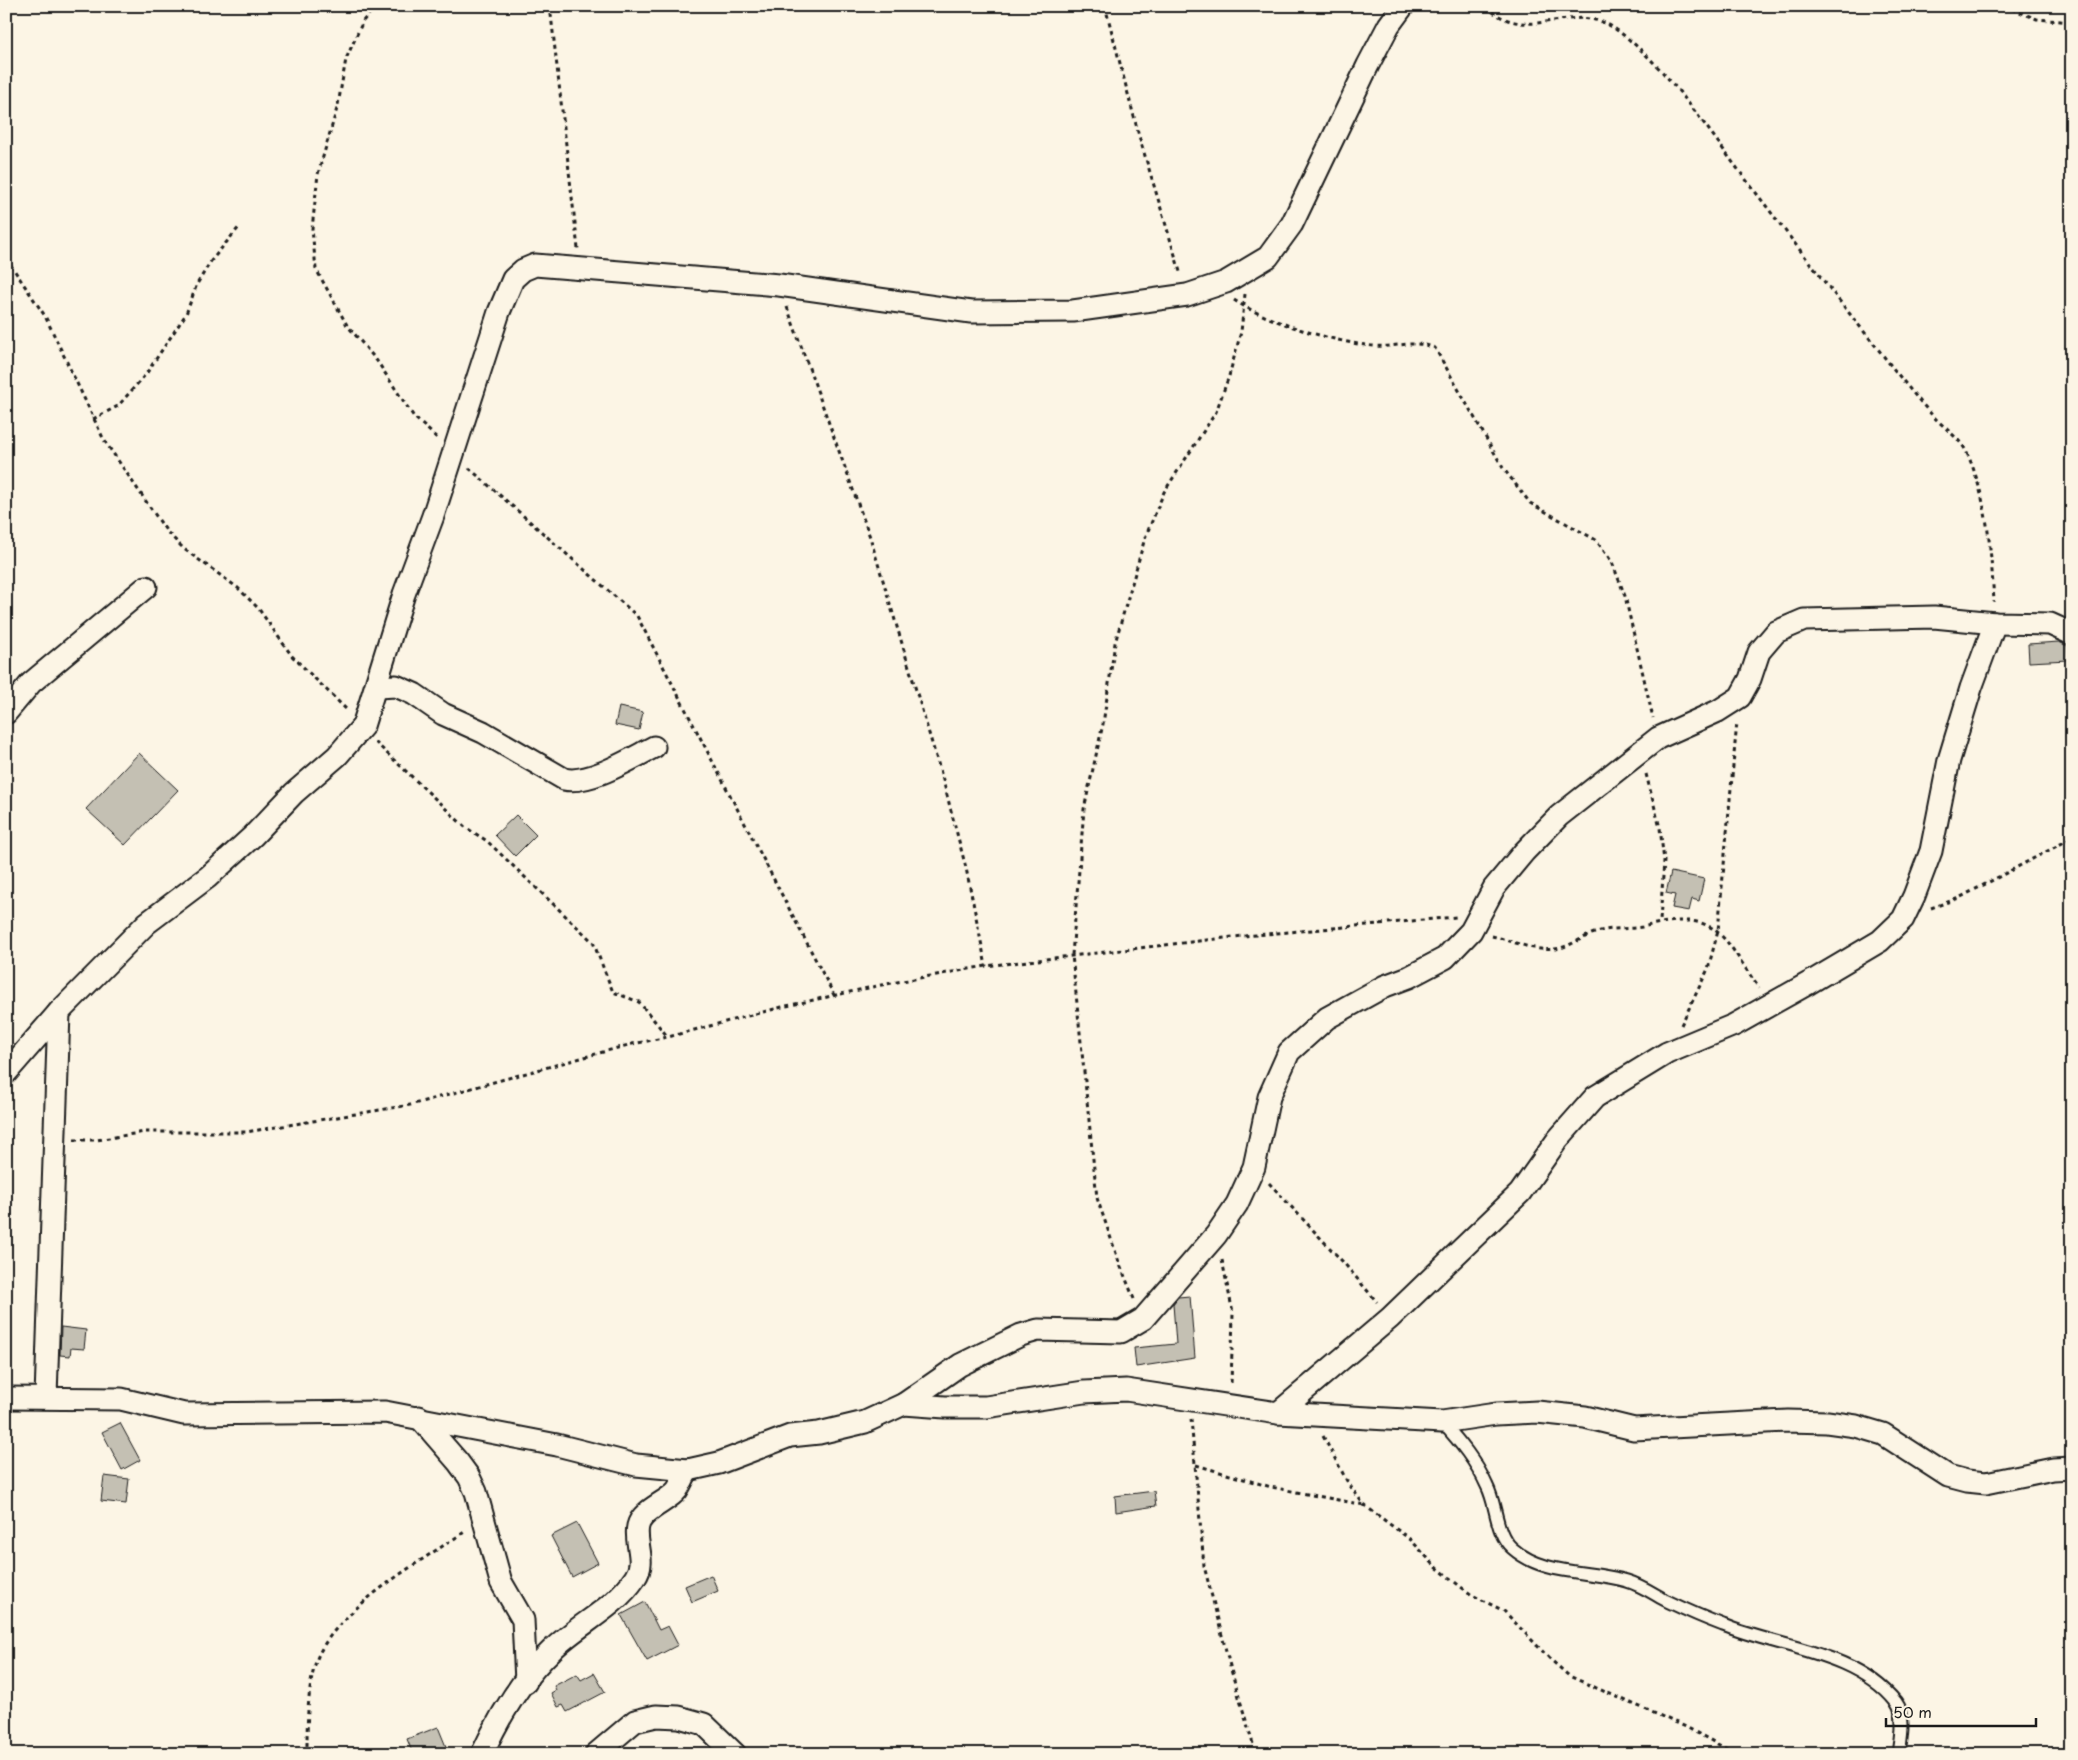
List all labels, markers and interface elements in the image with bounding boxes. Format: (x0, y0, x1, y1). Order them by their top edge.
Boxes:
scale bar (1886, 1695, 2036, 1727)
text: 50 m (1893, 1700, 1932, 1723)

